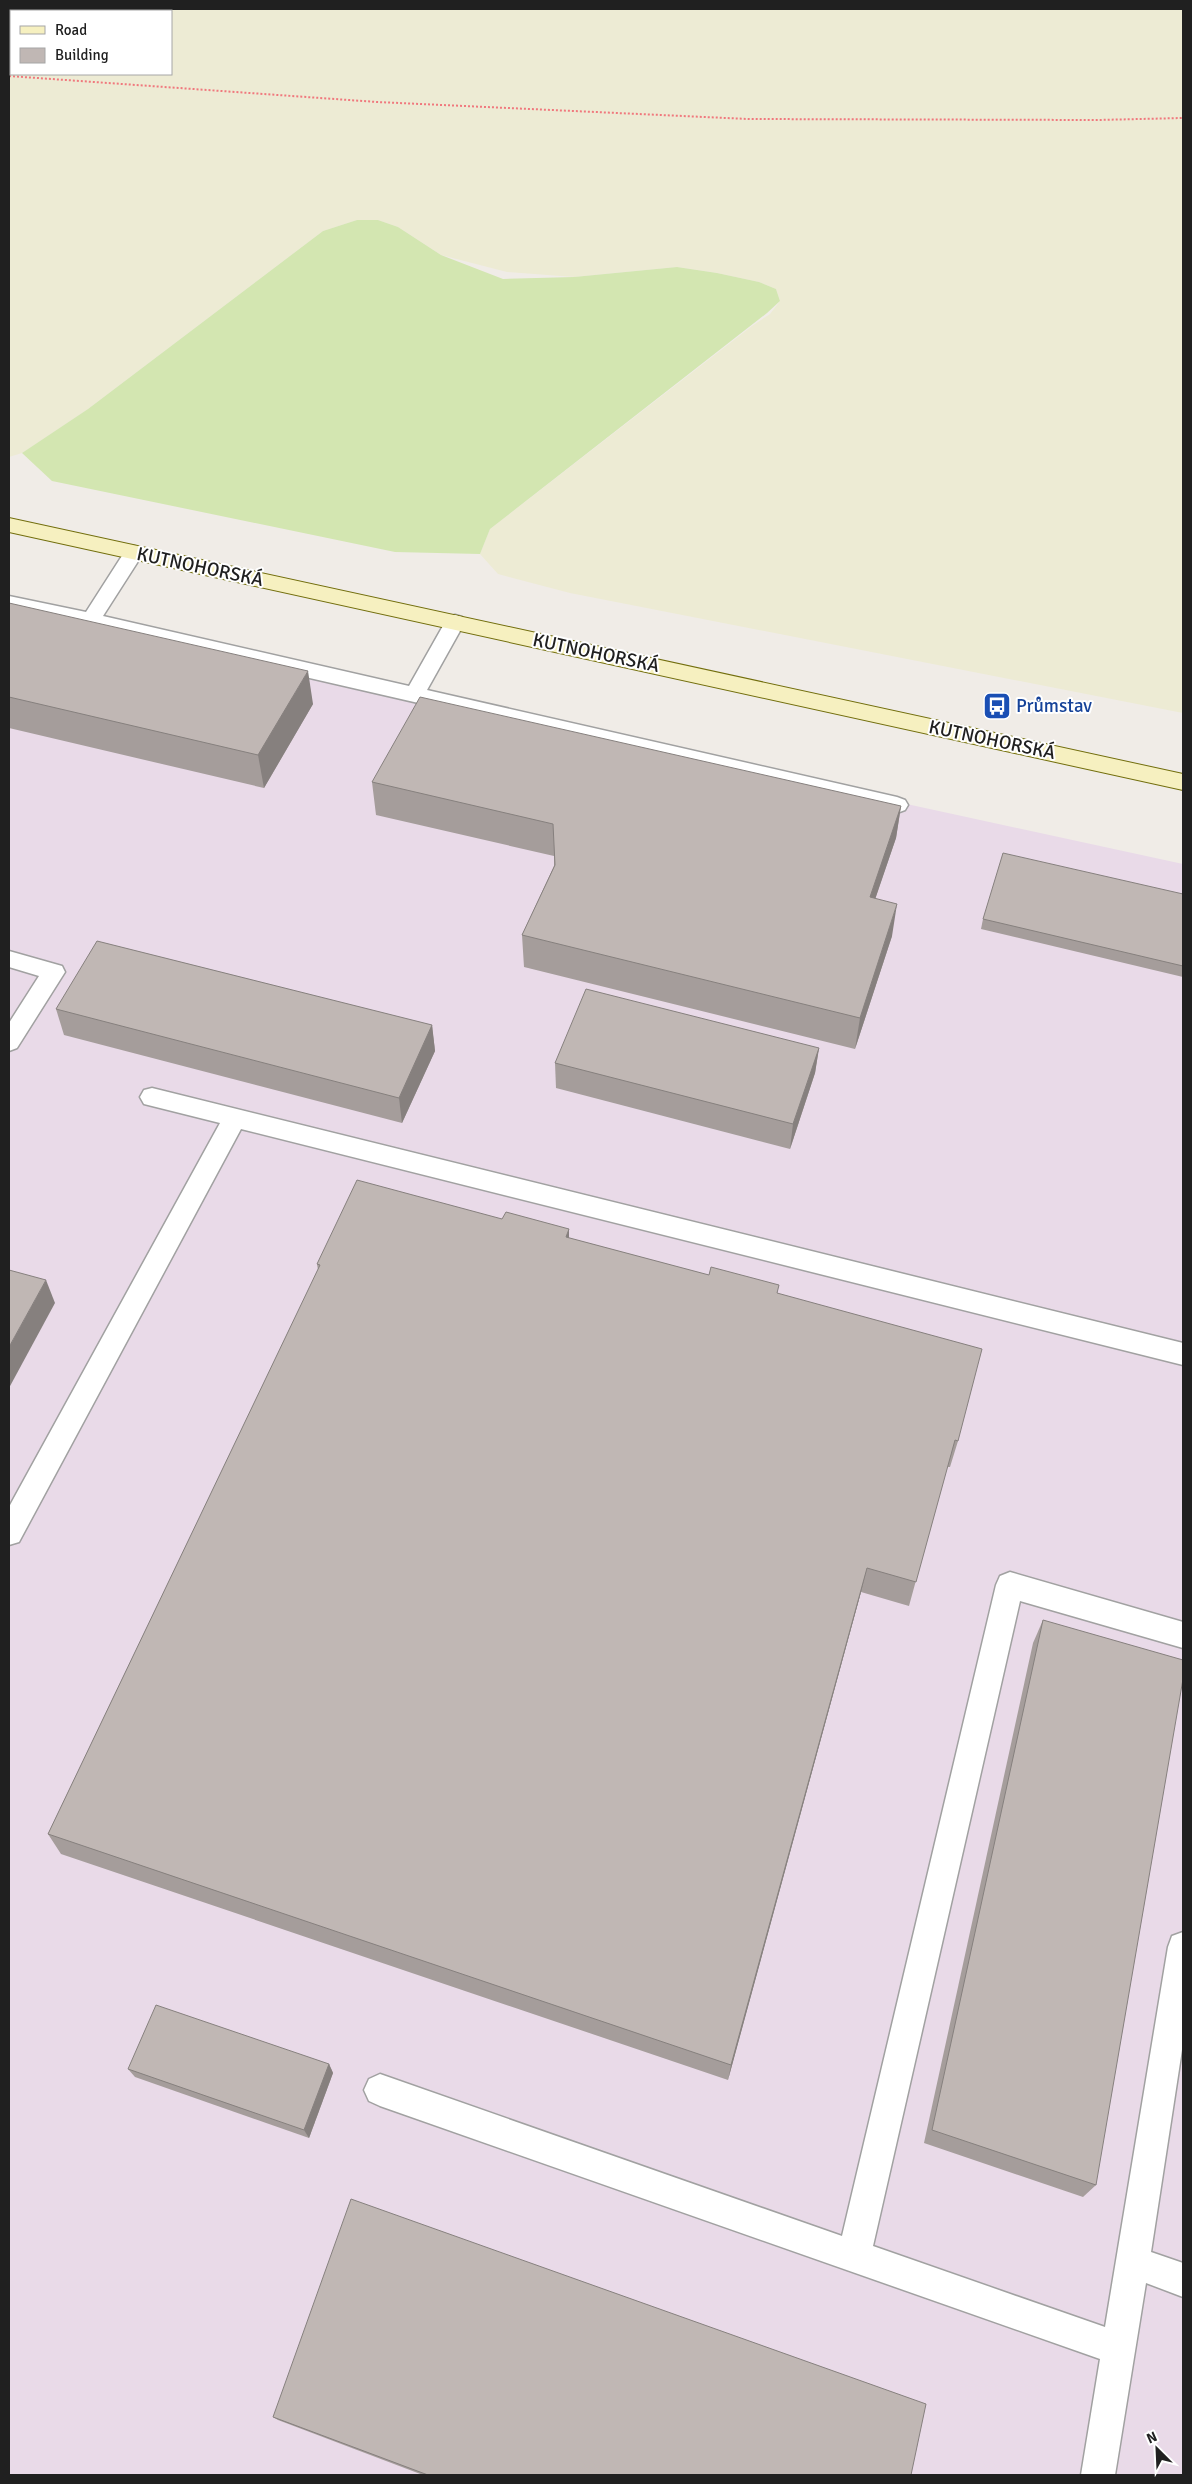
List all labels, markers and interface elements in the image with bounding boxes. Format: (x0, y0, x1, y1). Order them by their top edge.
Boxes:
legend (10, 10, 172, 75)
text: Road (55, 21, 87, 39)
text: Building (55, 46, 109, 64)
street label: KUTNOHORSKÁ (134, 542, 266, 592)
street label: KUTNOHORSKÁ (530, 628, 662, 678)
bus stop icon: Průmstav (982, 691, 1012, 721)
place label: Průmstav (1016, 694, 1092, 718)
street label: KUTNOHORSKÁ (926, 715, 1058, 765)
north arrow (1132, 2424, 1182, 2474)
text: N (1144, 2428, 1160, 2447)

